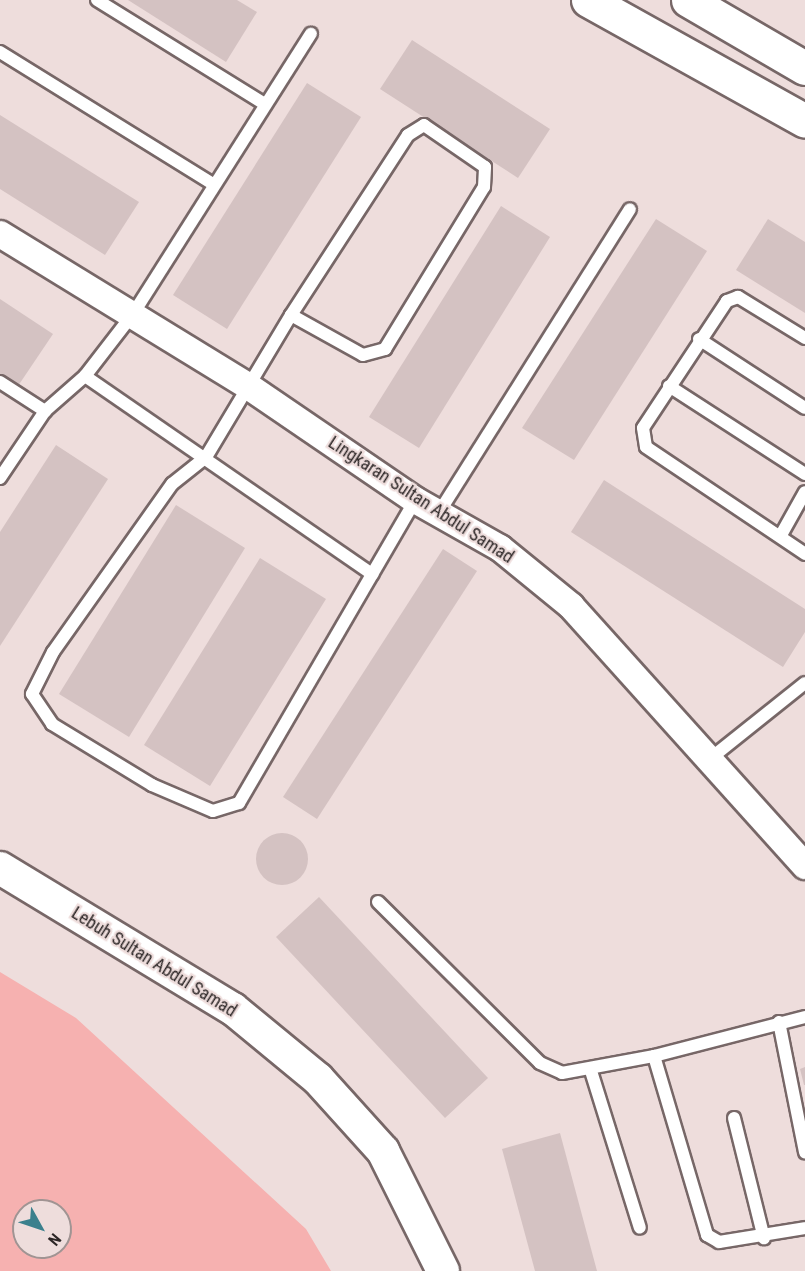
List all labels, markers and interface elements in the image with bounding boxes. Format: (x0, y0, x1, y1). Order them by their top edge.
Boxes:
street label: Lingkaran Sultan Abdul Samad (324, 432, 518, 568)
street label: Lebuh Sultan Abdul Samad (67, 902, 241, 1022)
north arrow (12, 1199, 72, 1259)
text: N (44, 1230, 65, 1249)

